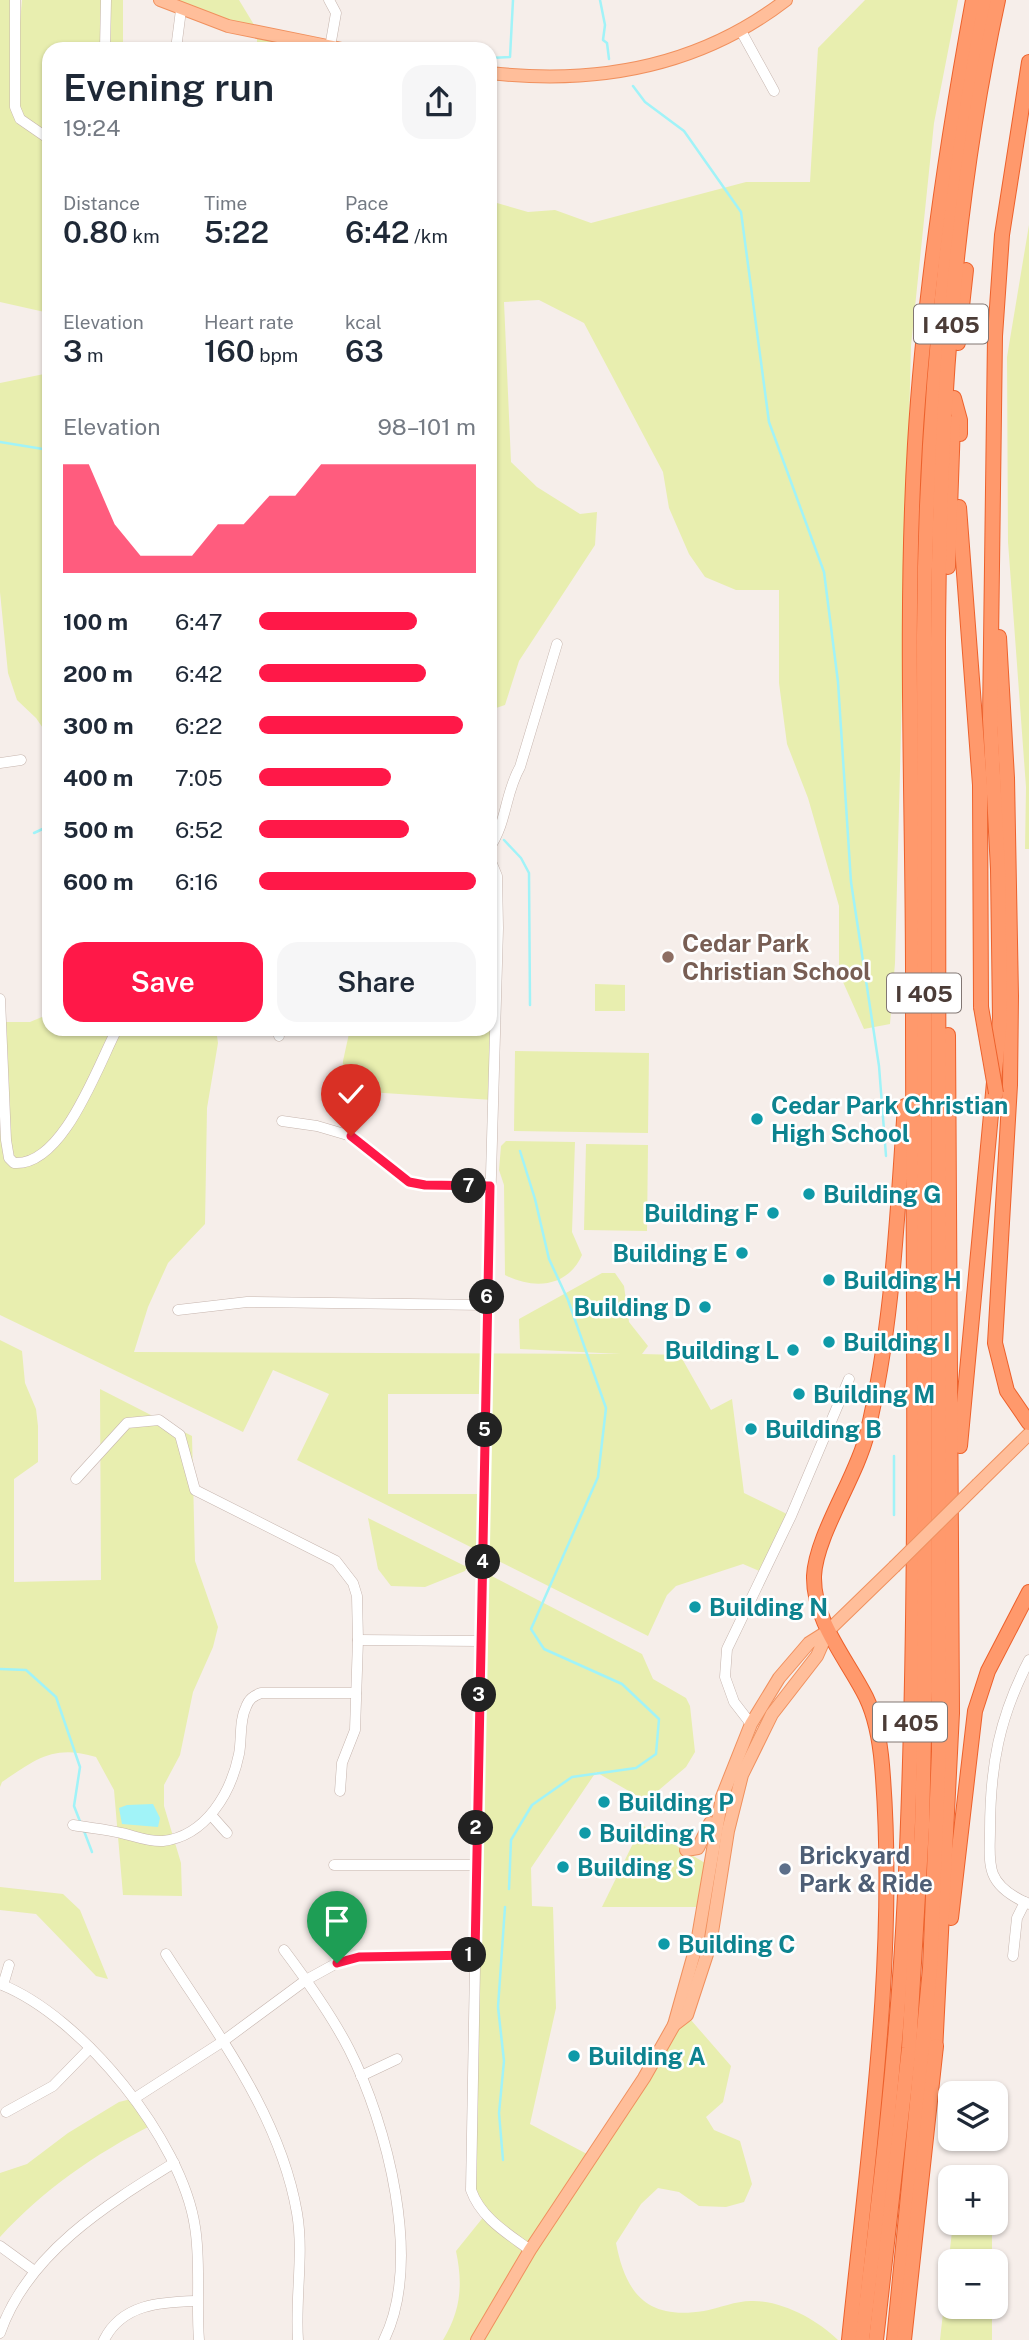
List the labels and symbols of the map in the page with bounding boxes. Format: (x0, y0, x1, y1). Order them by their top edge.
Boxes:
road number: I 405 (914, 304, 988, 344)
place label: Cedar Park Christian School (682, 929, 871, 985)
marker: Cedar Park Christian School (660, 949, 676, 965)
road number: I 405 (887, 974, 961, 1012)
pin (321, 1064, 381, 1136)
place label: Cedar Park Christian High School (771, 1091, 1008, 1147)
marker: Cedar Park Christian High School (749, 1111, 765, 1127)
pin: 7 (452, 1168, 486, 1204)
place label: Building G (823, 1180, 942, 1208)
marker: Building G (801, 1186, 817, 1202)
place label: Building F (644, 1199, 759, 1227)
marker: Building F (765, 1205, 781, 1221)
place label: Building E (612, 1239, 728, 1267)
marker: Building E (734, 1245, 750, 1261)
place label: Building H (843, 1266, 962, 1294)
marker: Building H (821, 1272, 837, 1288)
pin: 6 (470, 1280, 504, 1314)
place label: Building D (573, 1293, 691, 1321)
marker: Building D (697, 1299, 713, 1315)
place label: Building I (843, 1328, 951, 1356)
marker: Building I (821, 1334, 837, 1350)
place label: Building L (665, 1336, 779, 1364)
marker: Building L (785, 1342, 801, 1358)
place label: Building M (813, 1380, 935, 1408)
marker: Building M (791, 1386, 807, 1402)
pin: 5 (468, 1412, 503, 1448)
place label: Building B (765, 1415, 882, 1443)
marker: Building B (743, 1421, 759, 1437)
pin: 4 (466, 1544, 500, 1580)
place label: Building N (709, 1593, 828, 1621)
marker: Building N (687, 1599, 703, 1615)
pin: 3 (462, 1678, 496, 1712)
road number: I 405 (873, 1702, 947, 1742)
place label: Building P (618, 1788, 734, 1816)
marker: Building P (596, 1794, 612, 1810)
pin: 2 (458, 1811, 494, 1846)
place label: Building R (599, 1819, 716, 1847)
marker: Building R (577, 1825, 593, 1841)
place label: Brickyard Park & Ride (799, 1841, 933, 1897)
place label: Building S (577, 1853, 694, 1881)
marker: Building S (555, 1859, 571, 1875)
marker: Brickyard Park & Ride (777, 1861, 793, 1877)
pin (307, 1891, 367, 1963)
place label: Building C (678, 1930, 796, 1958)
marker: Building C (656, 1936, 672, 1952)
pin: 1 (452, 1938, 486, 1972)
place label: Building A (588, 2042, 706, 2070)
marker: Building A (566, 2048, 582, 2064)

